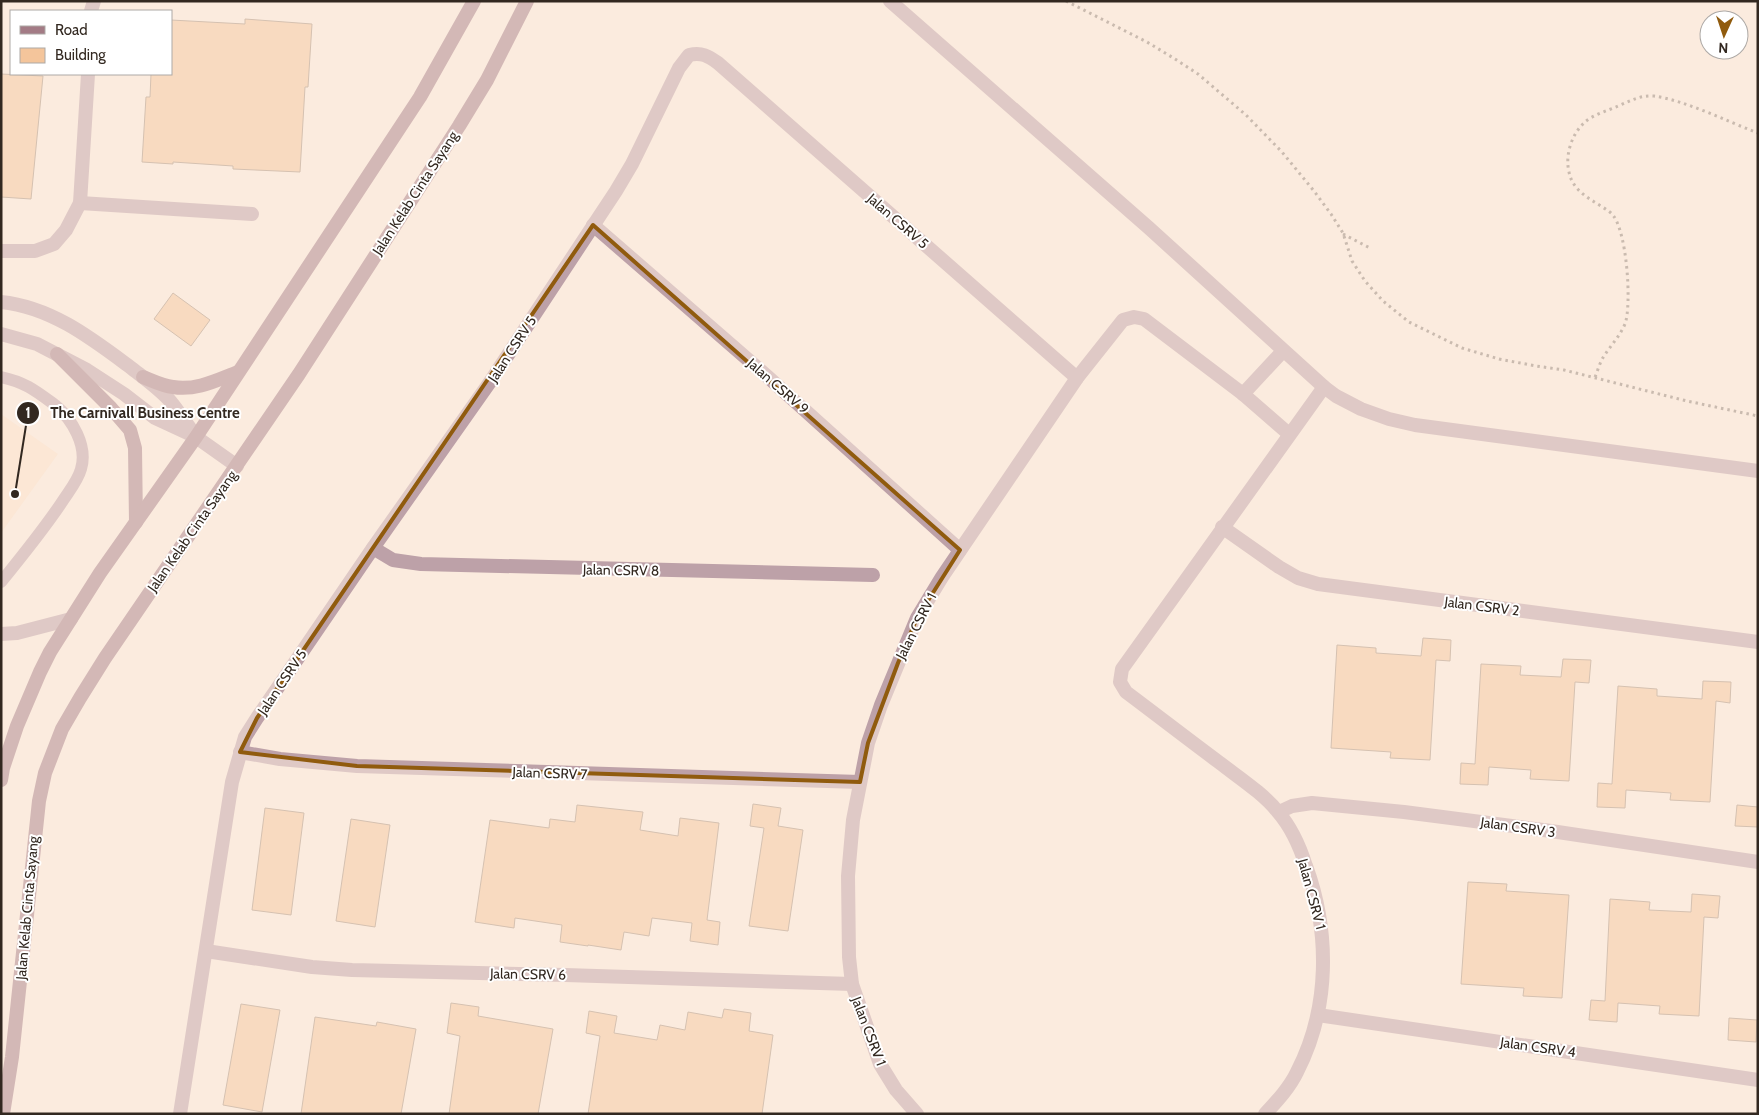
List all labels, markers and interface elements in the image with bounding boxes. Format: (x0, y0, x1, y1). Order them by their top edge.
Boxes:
legend (10, 10, 172, 75)
north arrow (1699, 10, 1749, 60)
text: Road (55, 21, 88, 39)
text: N (1718, 39, 1729, 57)
text: Building (55, 46, 106, 64)
street label: Jalan Kelab Cinta Sayang (368, 127, 462, 259)
street label: Jalan CSRV 5 (863, 189, 932, 253)
street label: Jalan CSRV 5 (483, 312, 540, 386)
street label: Jalan CSRV 9 (743, 354, 813, 418)
callout: The Carnivall Business Centre (15, 398, 250, 428)
text: 1 (25, 404, 31, 422)
text: The Carnivall Business Centre (50, 404, 240, 422)
street label: Jalan Kelab Cinta Sayang (143, 466, 241, 596)
street label: Jalan CSRV 8 (582, 560, 659, 580)
street label: Jalan CSRV 1 (891, 590, 940, 663)
street label: Jalan CSRV 2 (1443, 592, 1520, 620)
street label: Jalan CSRV 5 (253, 646, 311, 719)
street label: Jalan CSRV 7 (511, 763, 588, 783)
street label: Jalan CSRV 3 (1478, 813, 1557, 841)
street label: Jalan Kelab Cinta Sayang (12, 834, 42, 982)
street label: Jalan CSRV 1 (1294, 856, 1330, 931)
street label: Jalan CSRV 6 (489, 964, 566, 984)
street label: Jalan CSRV 1 (847, 993, 890, 1068)
street label: Jalan CSRV 4 (1498, 1033, 1577, 1061)

